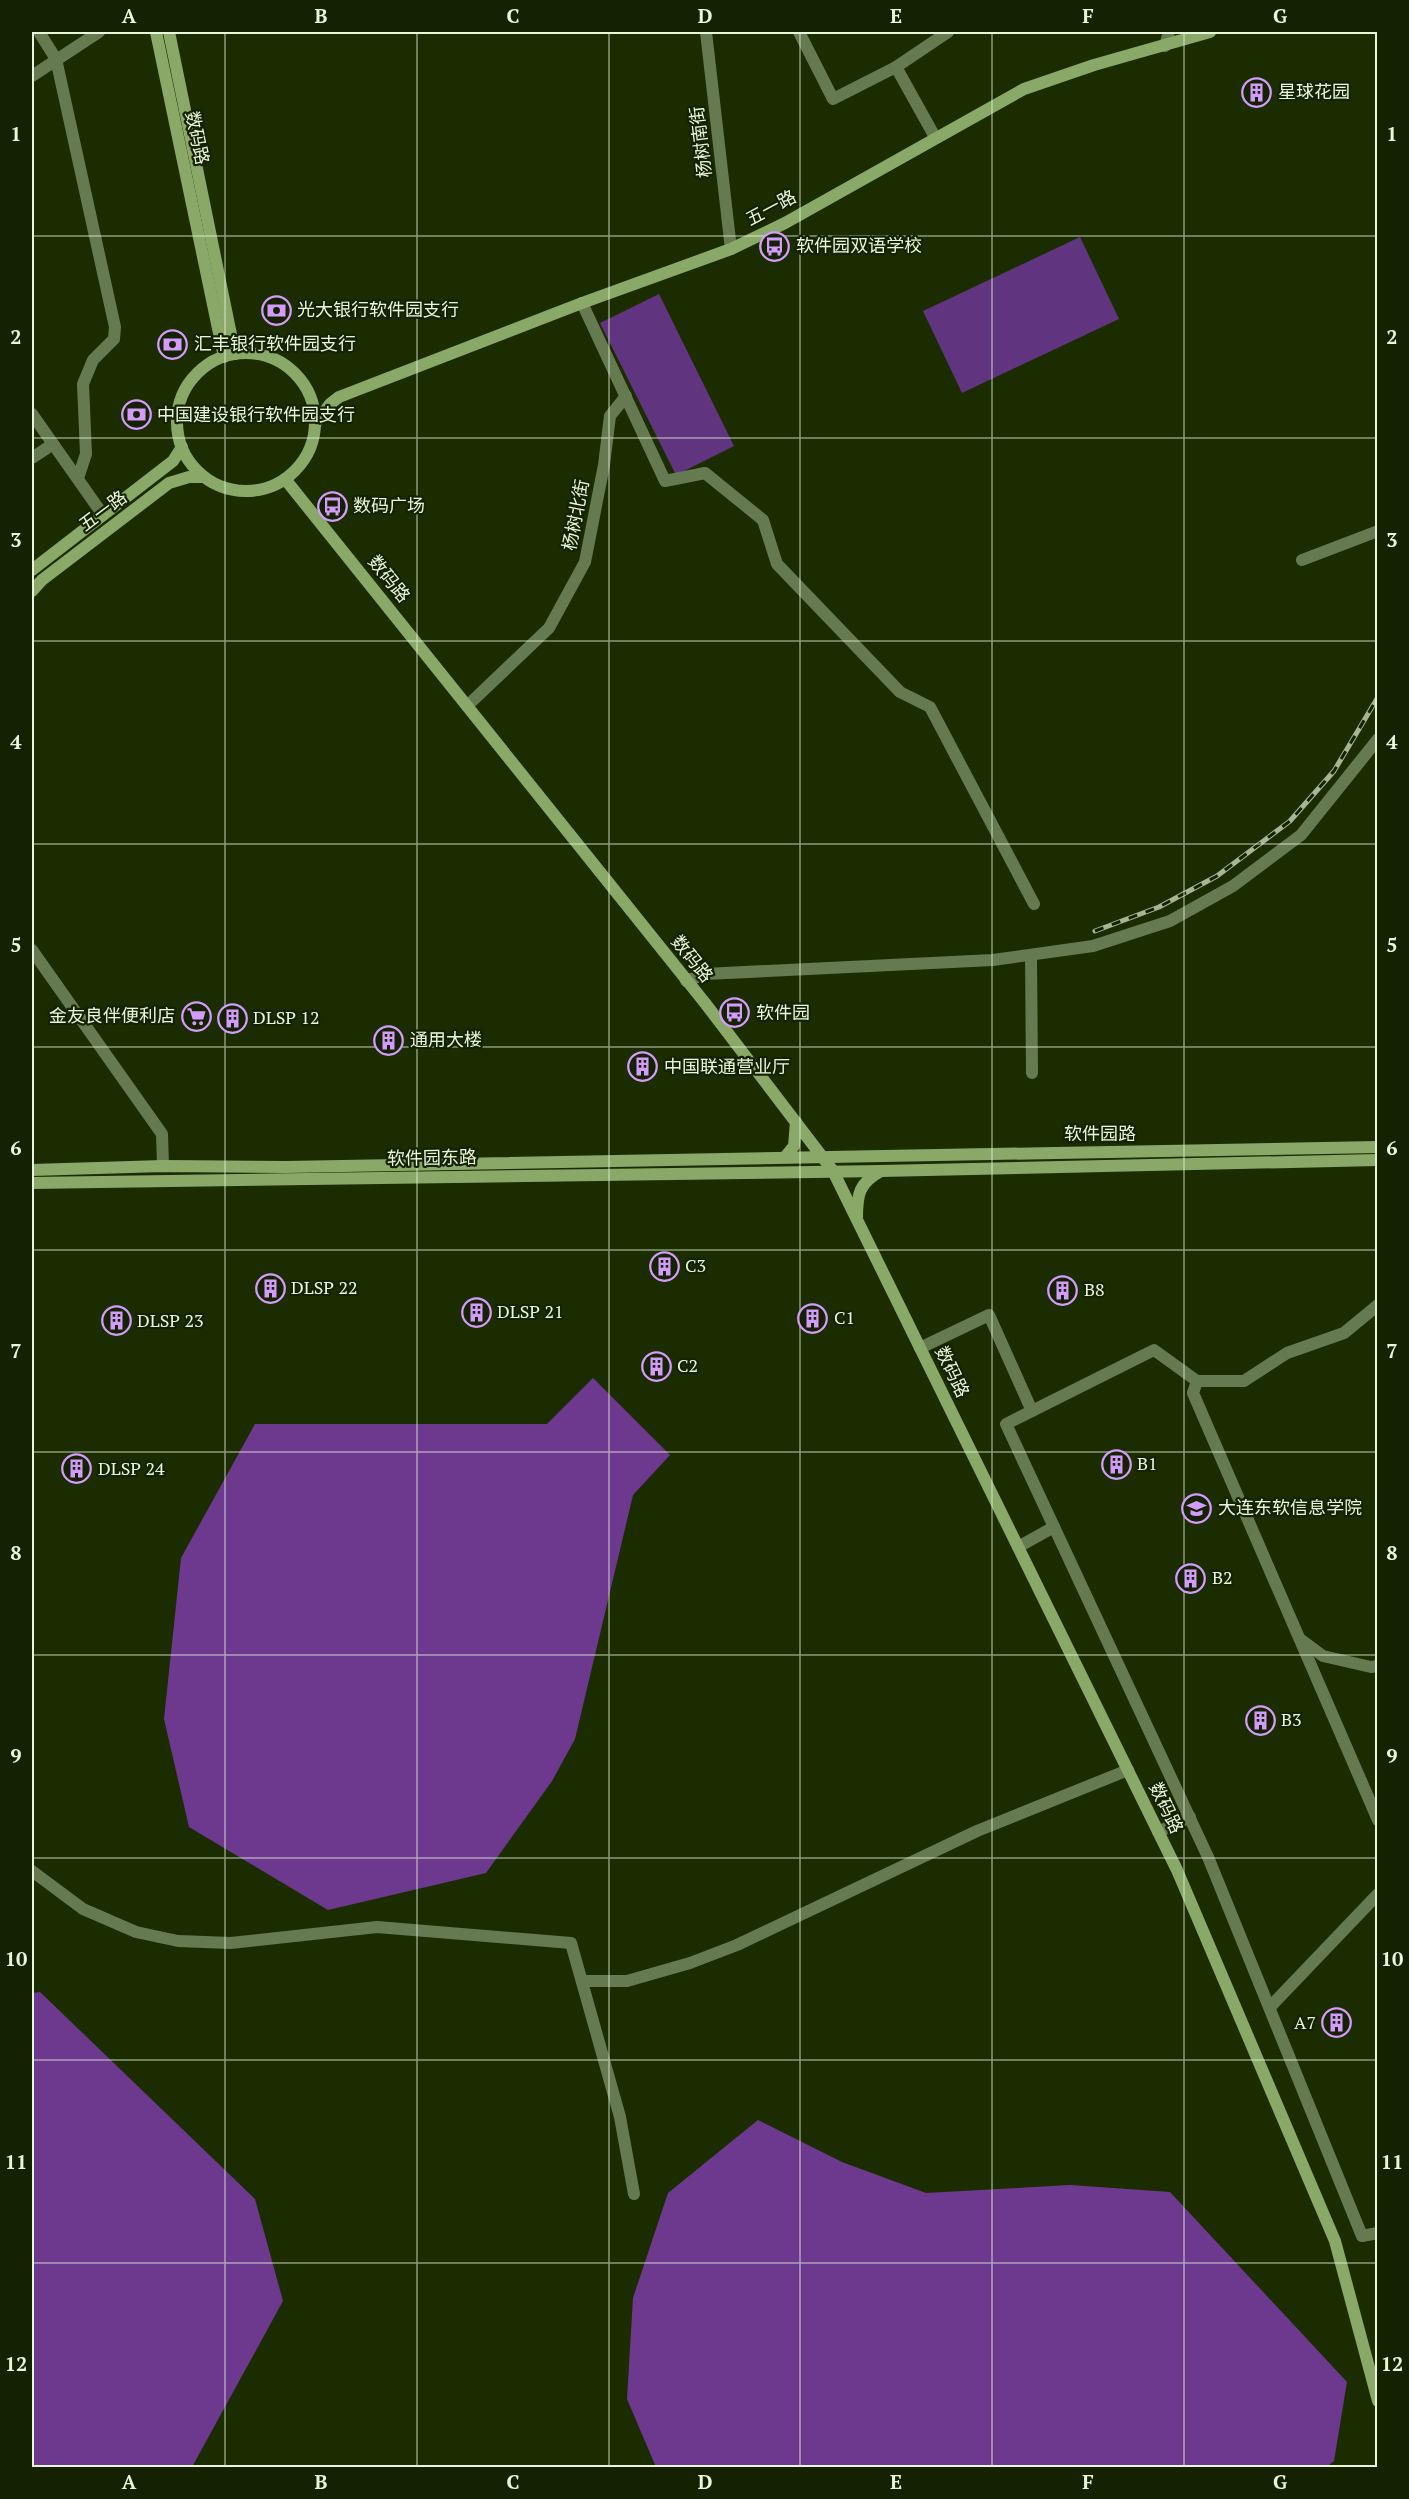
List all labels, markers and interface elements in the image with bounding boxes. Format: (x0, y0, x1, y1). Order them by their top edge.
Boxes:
text: A (122, 2, 137, 29)
text: B (315, 2, 328, 29)
text: C (506, 2, 520, 29)
text: D (698, 2, 712, 29)
text: E (890, 2, 902, 29)
text: F (1082, 2, 1094, 29)
text: G (1273, 2, 1287, 29)
building icon: 星球花园 (1241, 76, 1273, 108)
place label: 星球花园 (1278, 79, 1350, 103)
street label: 杨树南街 (684, 105, 716, 179)
street label: 数码路 (181, 109, 215, 167)
text: 1 (10, 120, 22, 147)
text: 1 (1386, 120, 1398, 147)
street label: 五一路 (741, 184, 800, 230)
bus stop icon: 软件园双语学校 (759, 230, 791, 262)
place label: 软件园双语学校 (796, 233, 922, 257)
bank icon: 光大银行软件园支行 (260, 294, 292, 326)
place label: 光大银行软件园支行 (297, 297, 459, 321)
text: 2 (10, 323, 22, 350)
text: 2 (1386, 323, 1398, 350)
bank icon: 汇丰银行软件园支行 (157, 328, 189, 360)
place label: 汇丰银行软件园支行 (194, 331, 356, 355)
bank icon: 中国建设银行软件园支行 (120, 399, 152, 431)
place label: 中国建设银行软件园支行 (157, 402, 355, 426)
street label: 杨树北街 (556, 477, 594, 552)
street label: 五一路 (74, 484, 131, 536)
bus stop icon: 数码广场 (316, 490, 348, 522)
place label: 数码广场 (353, 493, 425, 517)
text: 3 (10, 526, 22, 553)
text: 3 (1386, 526, 1398, 553)
street label: 数码路 (363, 550, 416, 607)
text: 4 (10, 728, 22, 755)
text: 4 (1386, 728, 1398, 755)
street label: 数码路 (666, 930, 719, 987)
text: 5 (10, 931, 22, 958)
text: 5 (1386, 931, 1398, 958)
bus stop icon: 软件园 (719, 997, 751, 1029)
supermarket icon: 金友良伴便利店 (180, 1000, 212, 1032)
place label: 软件园 (756, 1000, 810, 1024)
building icon: DLSP 12 (216, 1002, 248, 1034)
place label: 金友良伴便利店 (49, 1003, 175, 1027)
place label: DLSP 12 (253, 1005, 320, 1029)
building icon: 通用大楼 (373, 1024, 405, 1056)
place label: 通用大楼 (410, 1027, 482, 1051)
building icon: 中国联通营业厅 (627, 1051, 659, 1083)
place label: 中国联通营业厅 (664, 1054, 790, 1078)
street label: 软件园路 (1064, 1121, 1136, 1145)
text: 6 (10, 1134, 22, 1161)
text: 6 (1386, 1134, 1398, 1161)
street label: 软件园东路 (387, 1144, 477, 1170)
building icon: C3 (648, 1250, 680, 1282)
place label: C3 (685, 1253, 706, 1277)
building icon: DLSP 22 (254, 1272, 286, 1304)
building icon: B8 (1047, 1274, 1079, 1306)
place label: DLSP 22 (291, 1275, 358, 1299)
place label: B8 (1084, 1277, 1105, 1301)
building icon: DLSP 21 (460, 1296, 492, 1328)
place label: DLSP 21 (497, 1299, 564, 1323)
building icon: C1 (797, 1302, 829, 1334)
building icon: DLSP 23 (100, 1305, 132, 1337)
place label: C1 (834, 1305, 855, 1329)
place label: DLSP 23 (137, 1308, 204, 1332)
text: 7 (10, 1337, 22, 1364)
text: 7 (1386, 1337, 1398, 1364)
street label: 数码路 (930, 1342, 976, 1401)
building icon: C2 (640, 1350, 672, 1382)
place label: C2 (677, 1353, 698, 1377)
building icon: B1 (1100, 1448, 1132, 1480)
place label: B1 (1137, 1451, 1158, 1475)
building icon: DLSP 24 (61, 1453, 93, 1485)
place label: DLSP 24 (98, 1456, 165, 1480)
school or university icon: 大连东软信息学院 (1181, 1492, 1213, 1524)
place label: 大连东软信息学院 (1218, 1495, 1362, 1519)
text: 8 (10, 1539, 22, 1566)
text: 8 (1386, 1539, 1398, 1566)
building icon: B2 (1175, 1562, 1207, 1594)
place label: B2 (1212, 1565, 1233, 1589)
building icon: B3 (1244, 1704, 1276, 1736)
place label: B3 (1281, 1707, 1302, 1731)
text: 9 (10, 1742, 22, 1769)
text: 9 (1386, 1742, 1398, 1769)
street label: 数码路 (1144, 1778, 1190, 1837)
text: 10 (5, 1945, 27, 1972)
text: 10 (1381, 1945, 1403, 1972)
building icon: A7 (1321, 2007, 1353, 2039)
place label: A7 (1294, 2010, 1316, 2034)
text: 11 (5, 2148, 27, 2175)
text: 11 (1381, 2148, 1403, 2175)
text: 12 (5, 2350, 27, 2377)
text: 12 (1381, 2350, 1403, 2377)
text: A (122, 2468, 137, 2495)
text: B (315, 2468, 328, 2495)
text: C (506, 2468, 520, 2495)
text: D (698, 2468, 712, 2495)
text: E (890, 2468, 902, 2495)
text: F (1082, 2468, 1094, 2495)
text: G (1273, 2468, 1287, 2495)

